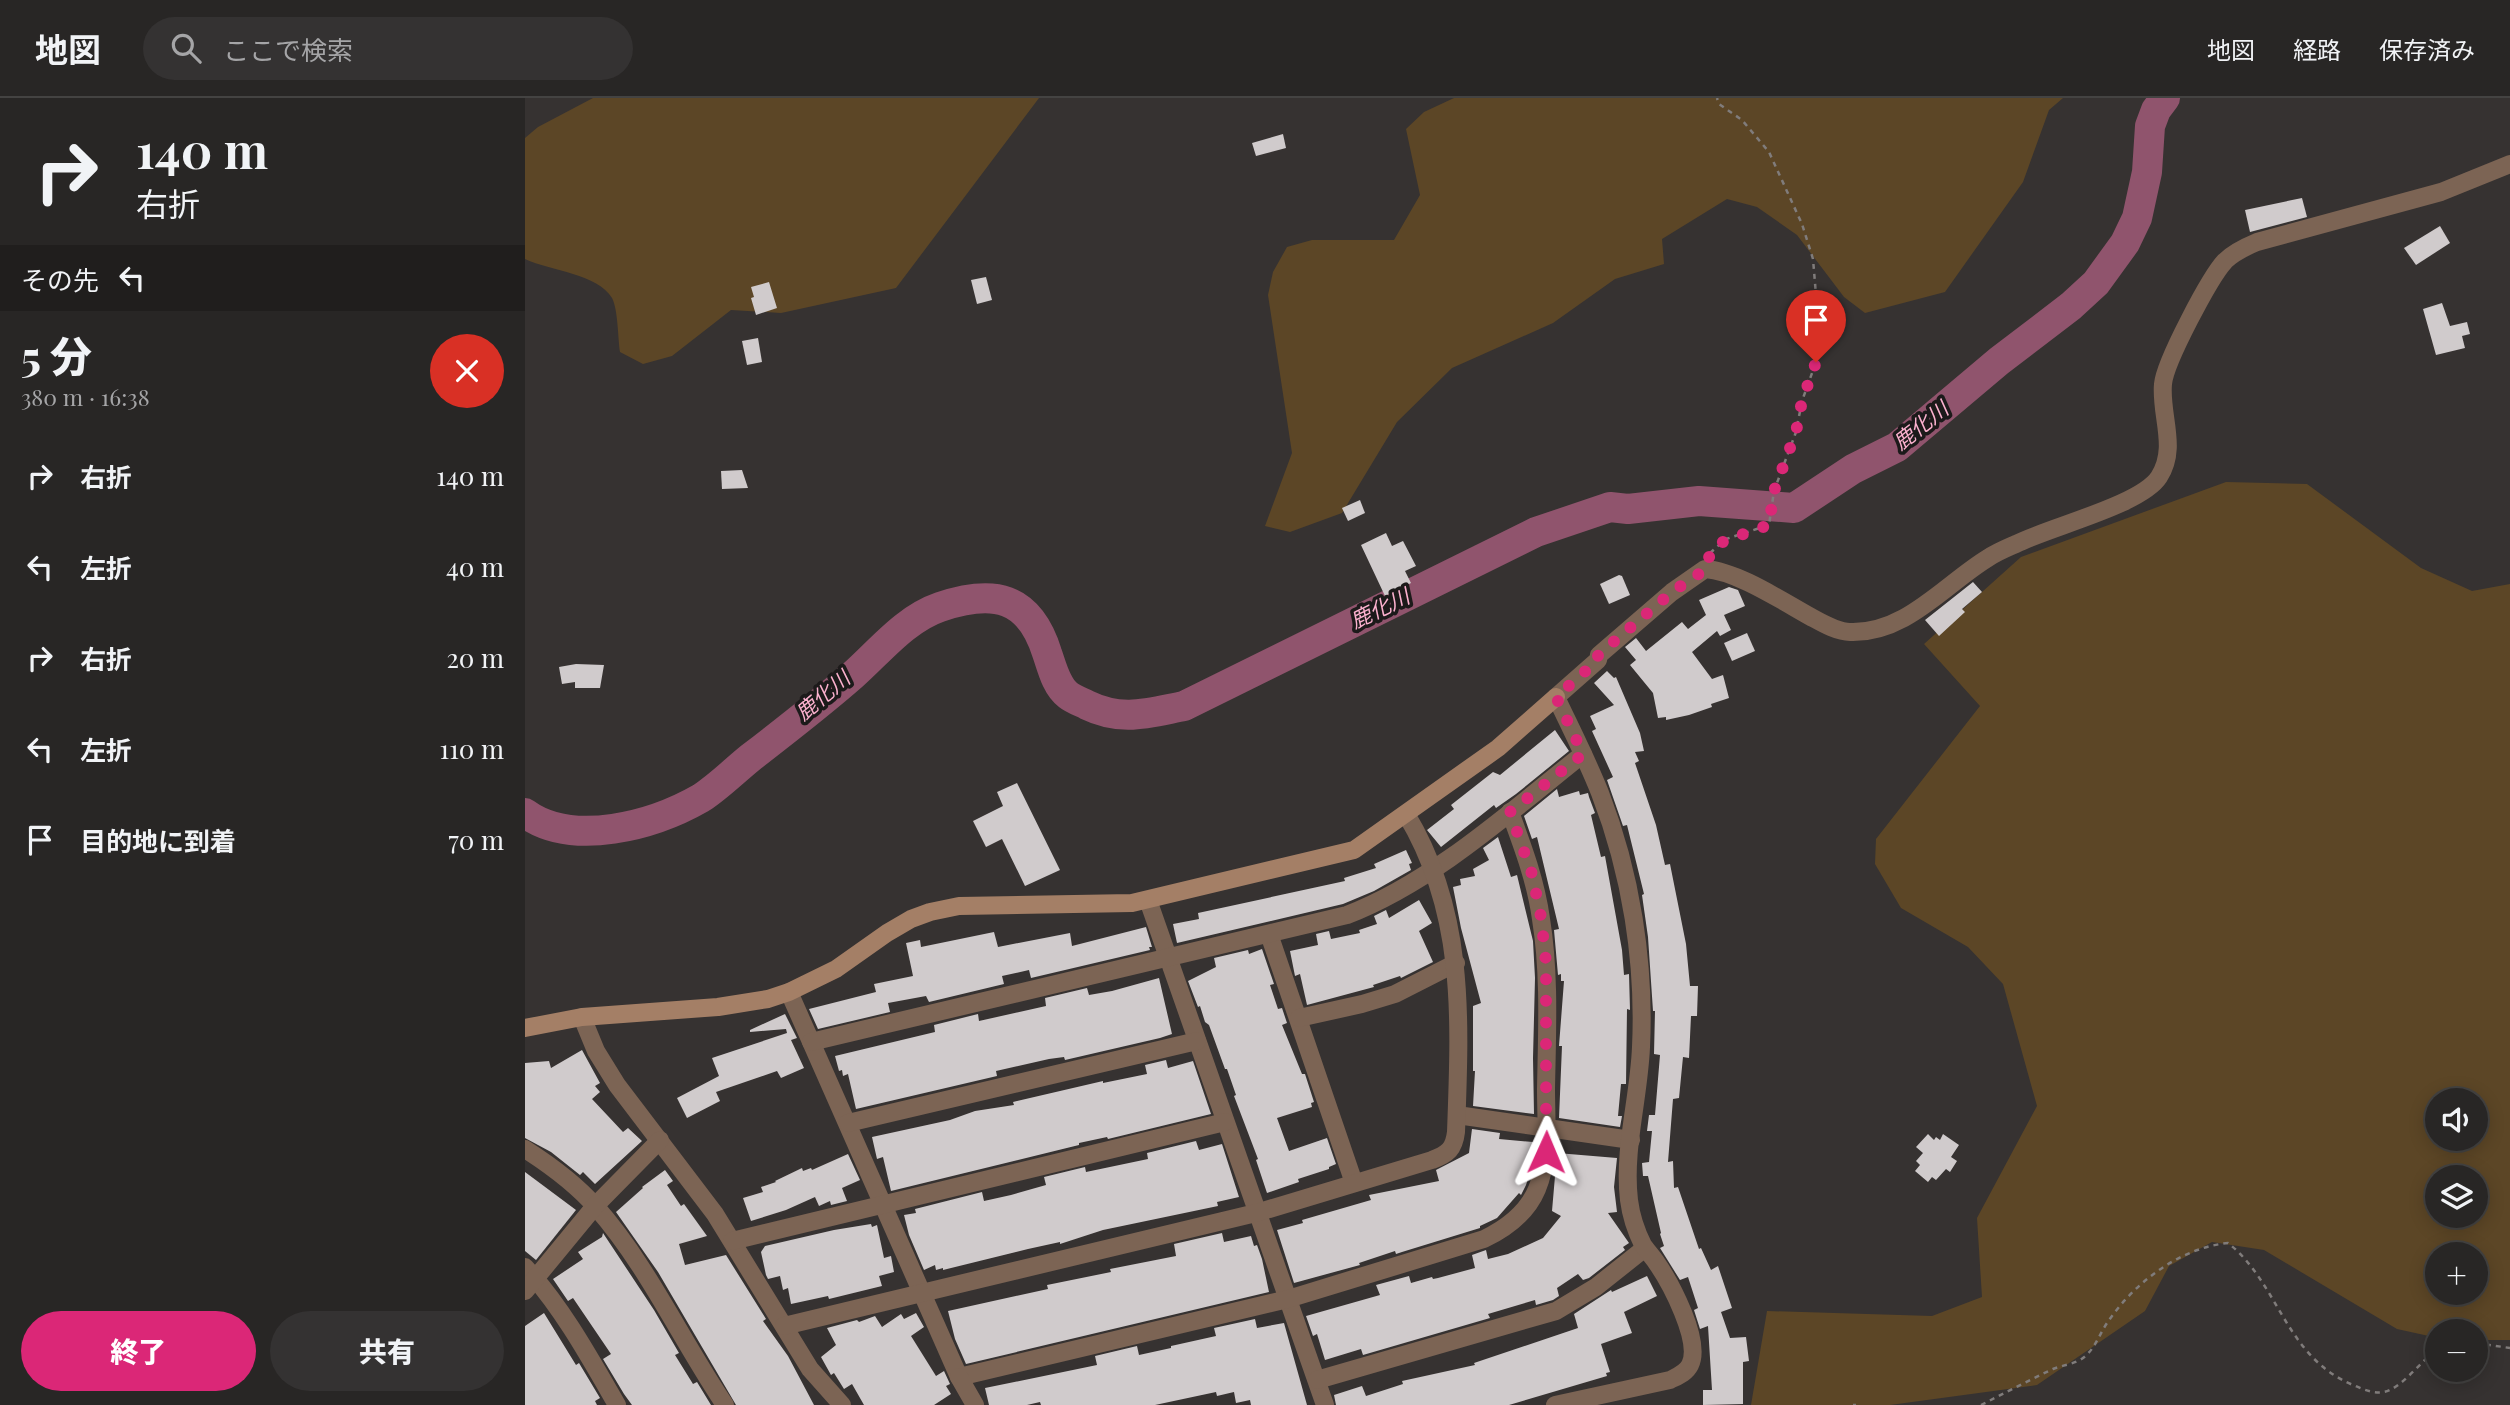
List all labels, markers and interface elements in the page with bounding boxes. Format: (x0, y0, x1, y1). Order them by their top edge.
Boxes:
search box (143, 17, 633, 80)
text: 地図 (35, 26, 101, 70)
icon: search (167, 29, 205, 67)
text: ここで検索 (223, 32, 353, 67)
text: 地図 (2207, 33, 2255, 65)
text: 経路 (2293, 33, 2341, 65)
text: 保存済み (2379, 33, 2475, 65)
text: 140 m (136, 116, 268, 181)
icon: right (21, 126, 112, 217)
text: 右折 (136, 181, 200, 224)
icon: left (113, 259, 151, 297)
text: その先 (21, 262, 99, 297)
pin (1786, 290, 1846, 362)
icon: arrive (1797, 301, 1835, 339)
text: 5 分 (21, 327, 92, 383)
button: close (430, 334, 504, 408)
text: 380 m · 16:38 (21, 381, 150, 412)
water label: 鹿化川 (1886, 393, 1955, 455)
icon: right (21, 457, 59, 495)
text: 140 m (436, 458, 504, 493)
text: 右折 (80, 459, 132, 494)
icon: left (21, 548, 59, 586)
text: 40 m (446, 549, 504, 584)
text: 左折 (80, 550, 132, 585)
water label: 鹿化川 (1345, 580, 1415, 634)
icon: right (21, 639, 59, 677)
text: 20 m (446, 640, 504, 675)
text: 右折 (80, 641, 132, 676)
water label: 鹿化川 (789, 662, 856, 725)
icon: left (21, 730, 59, 768)
text: 110 m (440, 731, 504, 766)
text: 左折 (80, 732, 132, 767)
icon: arrive (21, 821, 59, 859)
text: 70 m (448, 822, 504, 857)
text: 目的地に到着 (80, 823, 236, 858)
map controls (2425, 1088, 2488, 1382)
button: sound (2425, 1088, 2488, 1151)
position arrow (1509, 1115, 1583, 1189)
button: layers (2425, 1165, 2488, 1228)
button: + (2425, 1242, 2488, 1305)
button: 終了 (21, 1311, 256, 1391)
button: 共有 (270, 1311, 504, 1391)
button: − (2425, 1319, 2488, 1382)

